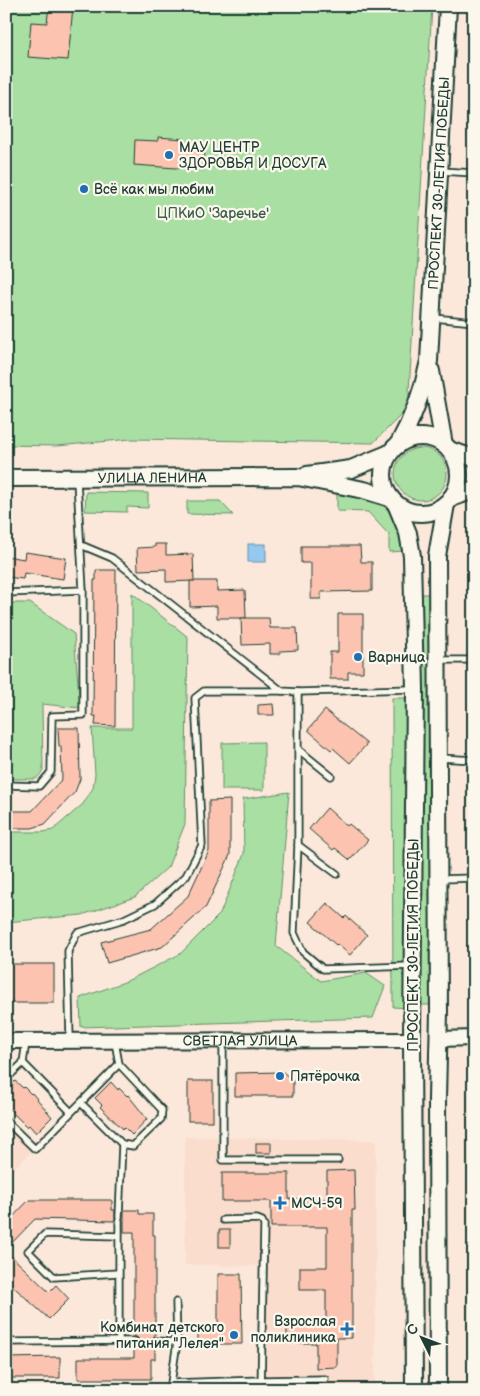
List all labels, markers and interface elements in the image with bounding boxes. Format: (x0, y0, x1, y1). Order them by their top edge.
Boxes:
street label: ПРОСПЕКТ 30-ЛЕТИЯ ПОБЕДЫ (424, 76, 453, 290)
place label: МАУ ЦЕНТР ЗДОРОВЬЯ И ДОСУГА (179, 139, 327, 172)
marker: МАУ ЦЕНТР ЗДОРОВЬЯ И ДОСУГА (163, 149, 175, 161)
place label: Всё как мы любим (94, 181, 214, 198)
marker: Всё как мы любим (78, 183, 90, 195)
park label: ЦПКиО 'Заречье' (157, 205, 269, 222)
street label: УЛИЦА ЛЕНИНА (97, 469, 207, 486)
place label: Варница (368, 649, 426, 666)
marker: Варница (352, 651, 364, 663)
street label: ПРОСПЕКТ 30-ЛЕТИЯ ПОБЕДЫ (405, 838, 422, 1052)
street label: СВЕТЛАЯ УЛИЦА (183, 1032, 298, 1049)
place label: Пятёрочка (290, 1068, 361, 1085)
marker: Пятёрочка (274, 1070, 286, 1082)
place label: МСЧ-59 (291, 1195, 343, 1212)
marker: МСЧ-59 (273, 1196, 287, 1210)
place label: Взрослая поликлиника (251, 1313, 337, 1346)
north arrow (398, 1314, 448, 1364)
place label: Комбинат детского питания "Лелея" (100, 1319, 224, 1352)
text: С (403, 1320, 422, 1339)
marker: Взрослая поликлиника (340, 1322, 354, 1336)
marker: Комбинат детского питания "Лелея" (228, 1329, 240, 1341)

